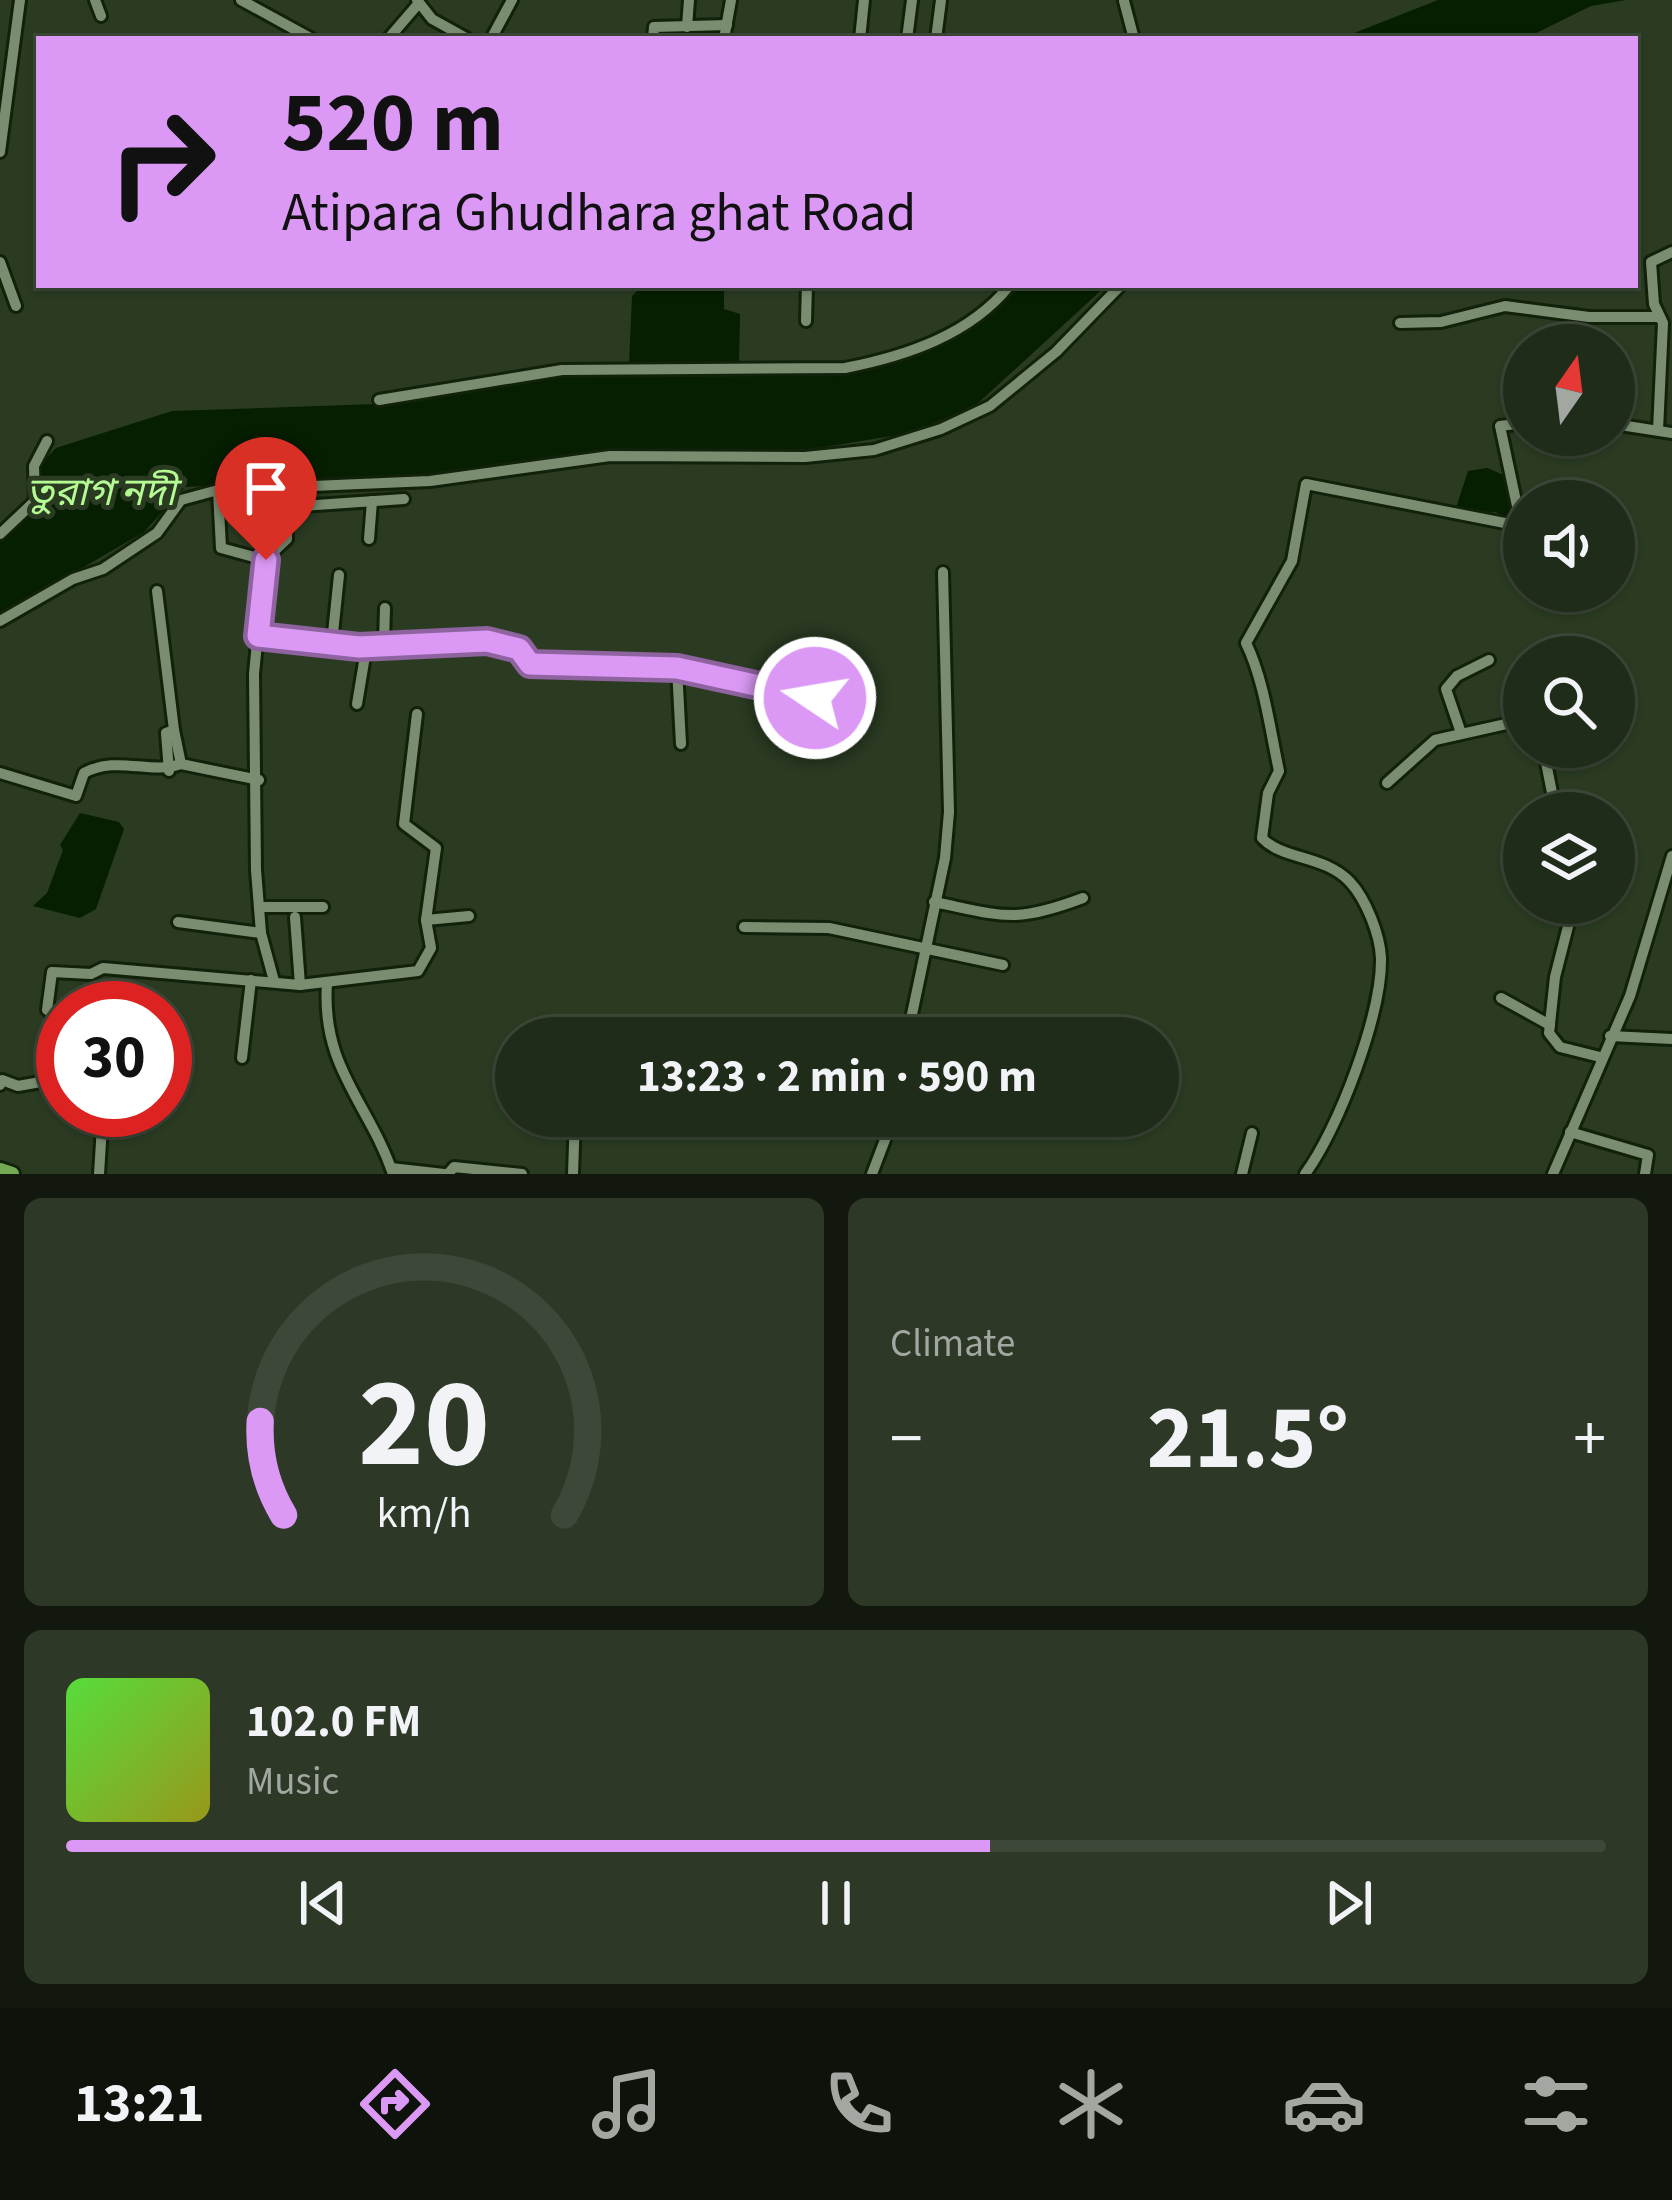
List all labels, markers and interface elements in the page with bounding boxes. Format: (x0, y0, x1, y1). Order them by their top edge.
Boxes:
text: 520 m (282, 64, 504, 184)
icon: right (84, 84, 240, 240)
text: Atipara Ghudhara ghat Road (282, 175, 916, 252)
north arrow (1503, 324, 1635, 456)
map controls (1503, 324, 1635, 924)
pin (215, 437, 317, 560)
icon: arrive (233, 455, 299, 521)
water label: তুরাগ নদী (26, 465, 182, 521)
button: sound (1503, 480, 1635, 612)
position arrow (752, 635, 878, 761)
button: search (1503, 636, 1635, 768)
button: layers (1503, 792, 1635, 924)
speed limit sign: 30 (36, 981, 192, 1137)
text: 13:23 · 2 min · 590 m (637, 1045, 1037, 1109)
text: Climate (890, 1316, 1015, 1372)
text: 20 (358, 1336, 490, 1514)
text: 21.5° (1147, 1375, 1349, 1503)
text: − (890, 1392, 923, 1486)
text: + (1573, 1392, 1606, 1486)
text: km/h (376, 1483, 472, 1544)
text: 102.0 FM (246, 1690, 421, 1754)
text: Music (246, 1754, 339, 1810)
icon: previous (290, 1870, 356, 1936)
icon: pause (803, 1870, 869, 1936)
icon: next (1316, 1870, 1382, 1936)
icon: directions (353, 2062, 437, 2146)
icon: music (585, 2062, 669, 2146)
icon: phone (817, 2062, 901, 2146)
icon: climate (1049, 2062, 1133, 2146)
icon: car (1282, 2062, 1366, 2146)
icon: filters (1514, 2062, 1598, 2146)
text: 13:21 (74, 2066, 204, 2143)

